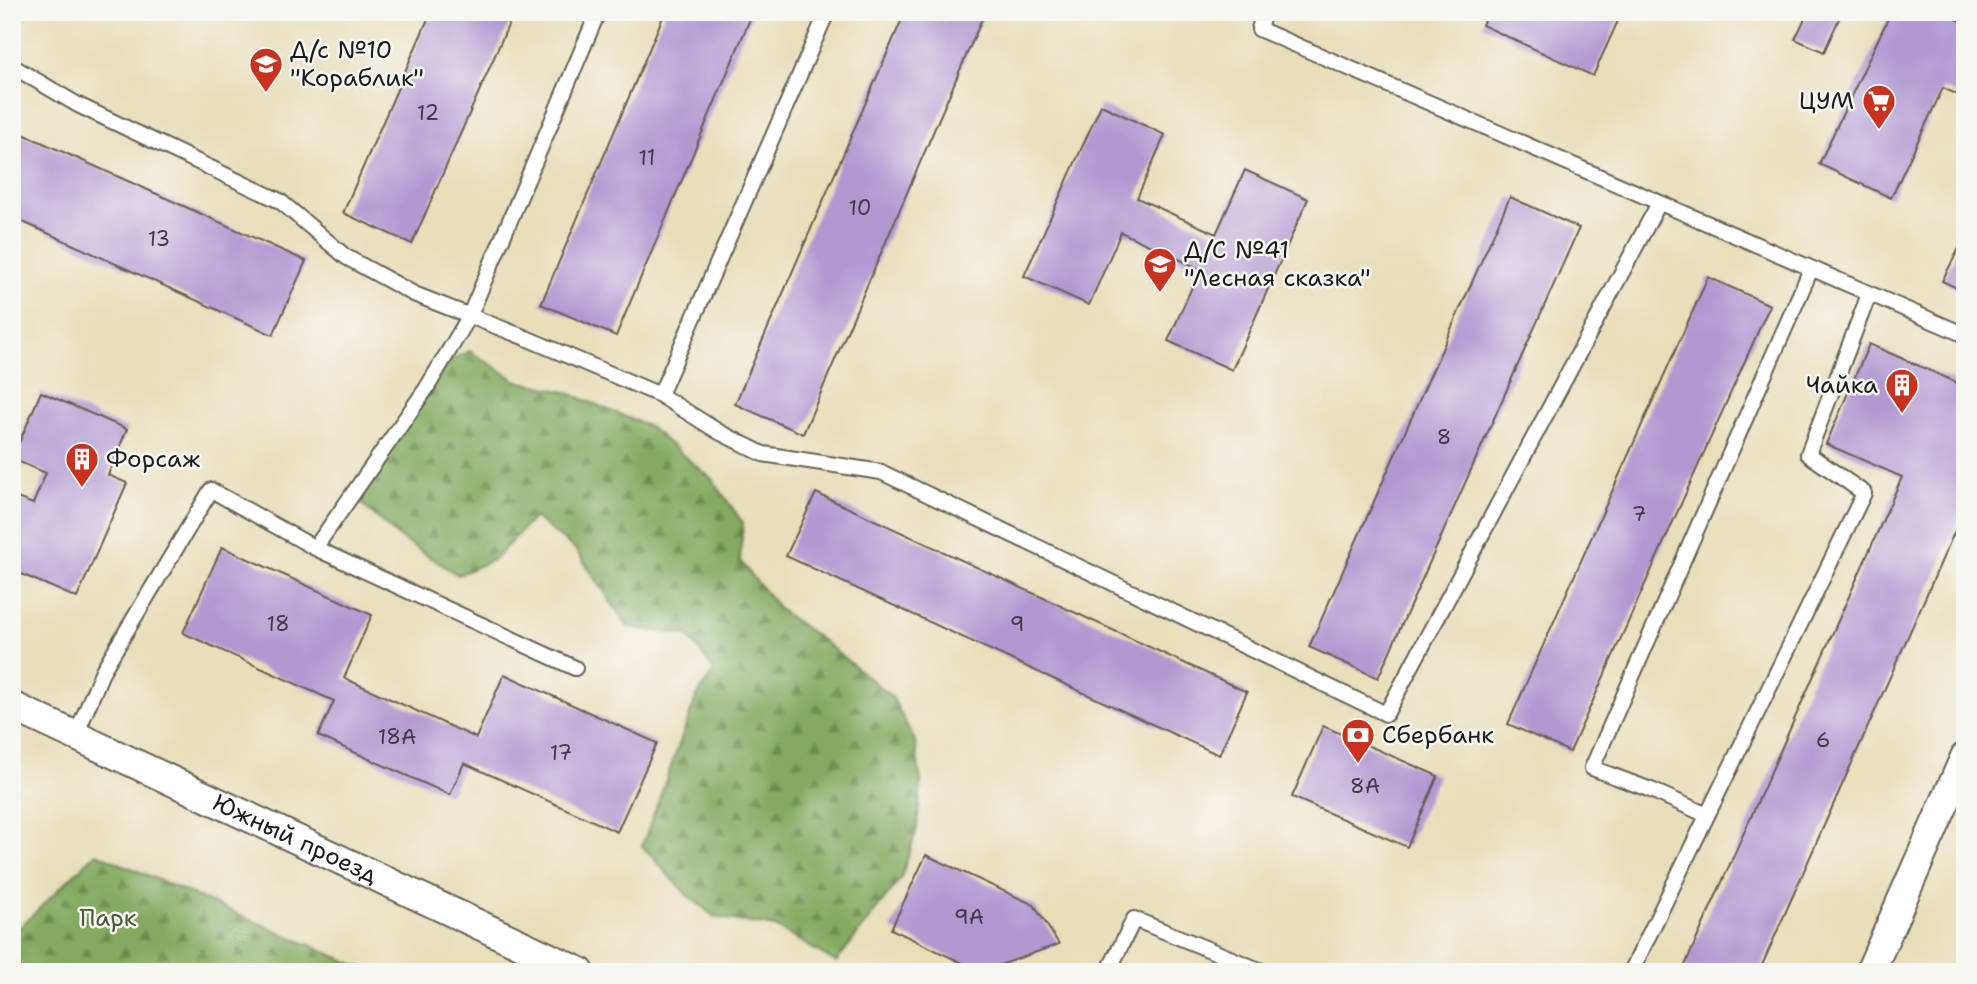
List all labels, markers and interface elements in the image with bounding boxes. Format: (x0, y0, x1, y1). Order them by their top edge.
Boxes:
place label: Д/с №10 "Кораблик" (290, 34, 424, 94)
school or university icon: Д/с №10 "Кораблик" (247, 45, 285, 94)
supermarket icon: ЦУМ (1860, 82, 1898, 131)
place label: ЦУМ (1799, 85, 1854, 117)
house number: 12 (417, 99, 439, 127)
house number: 11 (639, 144, 655, 172)
house number: 10 (849, 194, 871, 222)
house number: 13 (148, 225, 170, 253)
place label: Д/С №41 "Лесная сказка" (1184, 234, 1371, 294)
school or university icon: Д/С №41 "Лесная сказка" (1141, 245, 1179, 294)
building icon: Чайка (1883, 366, 1921, 415)
place label: Чайка (1806, 369, 1878, 401)
house number: 8 (1437, 423, 1451, 451)
building icon: Форсаж (63, 440, 101, 489)
place label: Форсаж (106, 443, 200, 475)
house number: 7 (1632, 500, 1646, 528)
house number: 18 (266, 610, 290, 638)
house number: 9 (1010, 610, 1024, 638)
bank icon: Сбербанк (1339, 716, 1377, 765)
place label: Сбербанк (1382, 719, 1494, 751)
house number: 18А (378, 723, 416, 751)
house number: 6 (1816, 726, 1830, 754)
house number: 17 (550, 739, 572, 767)
house number: 8А (1350, 772, 1380, 800)
street label: Южный проезд (208, 786, 383, 891)
park label: Парк (80, 902, 137, 934)
house number: 9А (954, 903, 984, 931)

